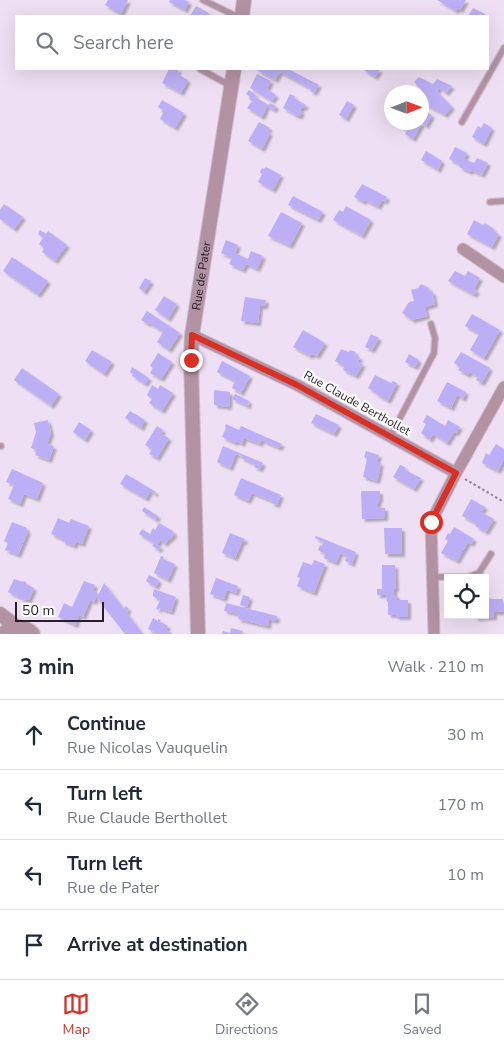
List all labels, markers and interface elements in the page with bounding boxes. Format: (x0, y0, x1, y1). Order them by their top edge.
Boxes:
search box (15, 15, 489, 70)
icon: search (33, 29, 61, 57)
text: Search here (73, 30, 174, 56)
north arrow (384, 85, 429, 130)
street label: Rue de Pater (188, 240, 215, 311)
route end (180, 349, 203, 372)
street label: Rue Claude Berthollet (301, 367, 414, 439)
route start (420, 511, 443, 534)
map controls (444, 574, 489, 619)
button: locate (444, 574, 489, 619)
scale bar (15, 599, 104, 622)
text: 50 m (22, 601, 54, 620)
text: 3 min (20, 653, 74, 681)
text: Walk · 210 m (388, 656, 484, 678)
text: Continue (67, 711, 146, 737)
icon: ahead (20, 721, 48, 749)
text: 30 m (447, 724, 484, 746)
text: Rue Nicolas Vauquelin (67, 737, 228, 759)
text: Turn left (67, 781, 142, 807)
icon: left (20, 791, 48, 819)
text: 170 m (437, 794, 484, 816)
text: Rue Claude Berthollet (67, 807, 227, 829)
text: Turn left (67, 851, 142, 877)
icon: left (20, 861, 48, 889)
text: 10 m (447, 864, 484, 886)
text: Rue de Pater (67, 877, 159, 899)
icon: arrive (20, 931, 48, 959)
text: Arrive at destination (67, 932, 248, 958)
tab: Map (62, 990, 90, 1039)
tab: Directions (215, 990, 278, 1039)
tab: Saved (403, 990, 442, 1039)

